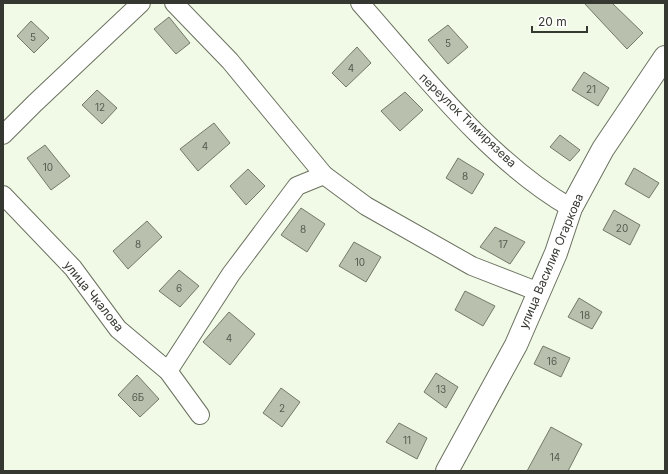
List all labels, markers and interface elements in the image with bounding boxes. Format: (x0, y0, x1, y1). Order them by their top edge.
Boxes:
scale bar (532, 8, 587, 34)
text: 20 m (538, 14, 567, 29)
house number: 5 (30, 31, 36, 43)
house number: 5 (445, 37, 451, 49)
house number: 4 (348, 62, 354, 74)
street label: переулок Тимирязева (416, 70, 520, 170)
house number: 21 (586, 83, 596, 95)
house number: 12 (95, 101, 105, 113)
house number: 4 (202, 140, 208, 152)
house number: 10 (43, 161, 53, 173)
house number: 8 (462, 170, 468, 182)
street label: улица Василия Огаркова (516, 191, 586, 331)
house number: 20 (616, 222, 628, 234)
house number: 8 (300, 223, 306, 235)
house number: 8 (135, 238, 141, 250)
house number: 17 (498, 238, 508, 250)
house number: 10 (355, 256, 365, 268)
street label: улица Чкалова (61, 258, 127, 334)
house number: 6 (176, 282, 182, 294)
house number: 18 (580, 309, 590, 321)
house number: 4 (226, 332, 232, 344)
house number: 16 (547, 355, 557, 367)
house number: 13 (436, 383, 446, 395)
house number: 6Б (132, 391, 144, 403)
house number: 2 (279, 402, 285, 414)
house number: 11 (403, 434, 411, 446)
house number: 14 (550, 451, 560, 463)

